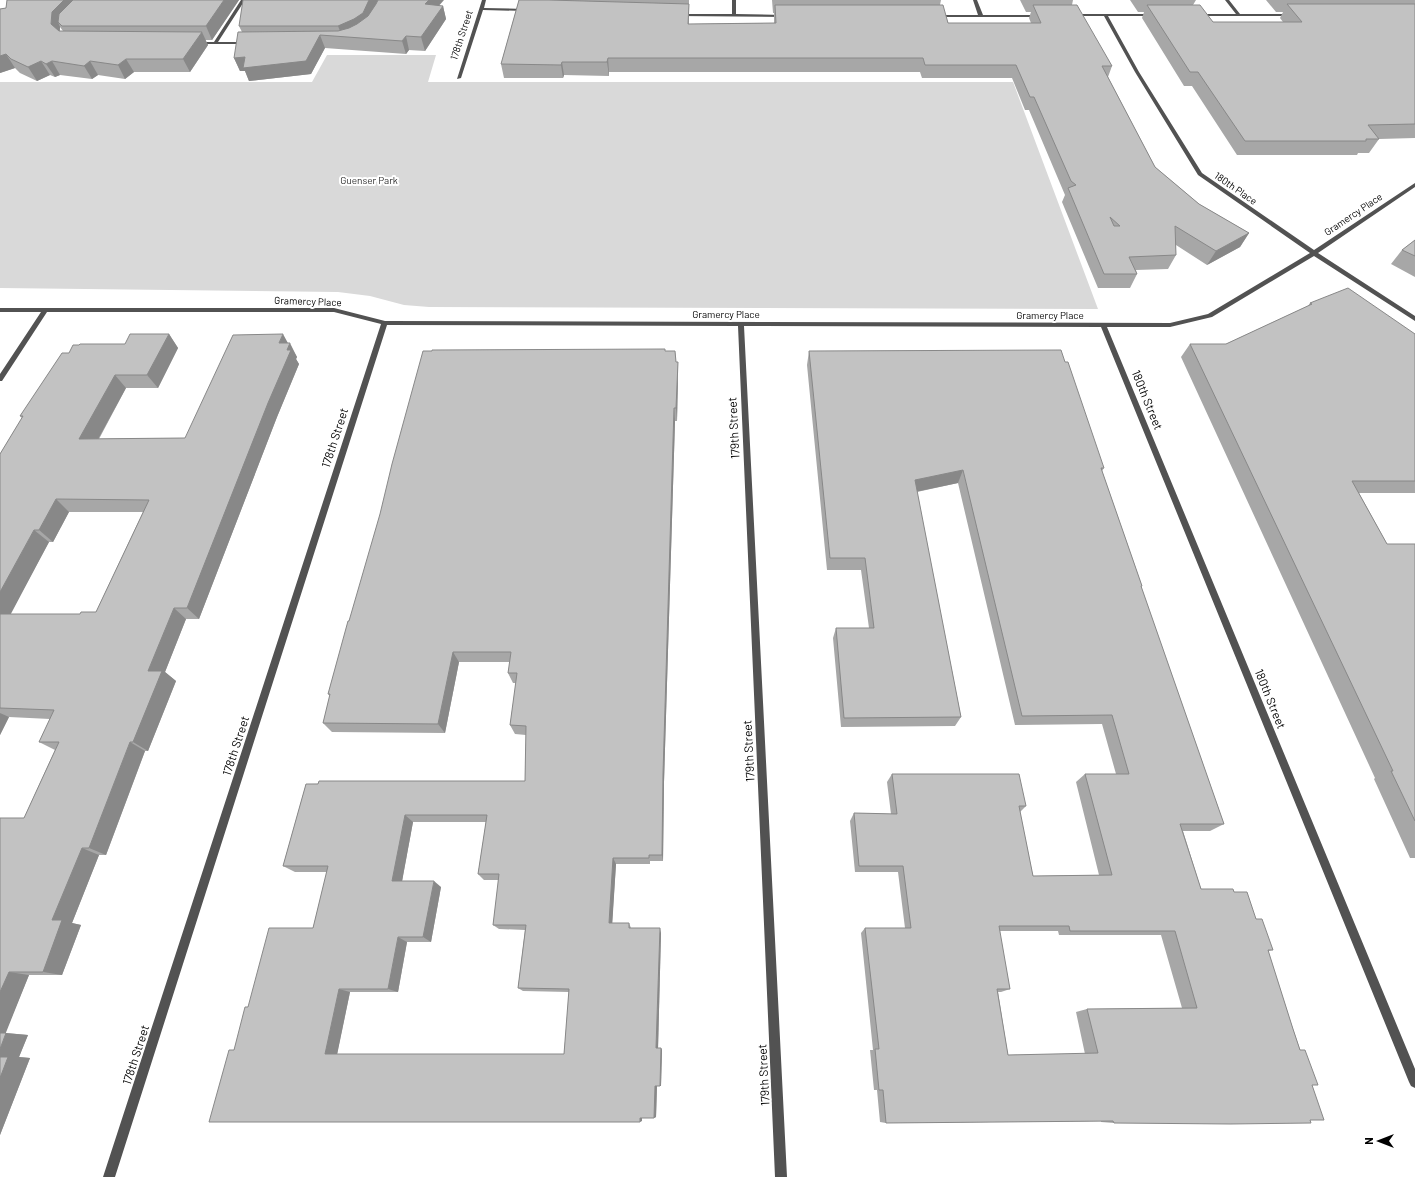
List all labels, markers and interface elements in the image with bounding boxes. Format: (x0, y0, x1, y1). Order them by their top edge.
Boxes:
street label: 178th Street (447, 8, 475, 61)
street label: 180th Place (1212, 169, 1260, 207)
park label: Guenser Park (340, 174, 398, 186)
street label: Gramercy Place (1322, 190, 1384, 238)
street label: Gramercy Place (274, 294, 342, 308)
street label: Gramercy Place (692, 308, 760, 320)
street label: Gramercy Place (1016, 309, 1084, 321)
street label: 180th Street (1130, 368, 1166, 432)
street label: 179th Street (724, 397, 742, 459)
street label: 178th Street (318, 406, 350, 469)
street label: 180th Street (1253, 667, 1289, 731)
street label: 178th Street (219, 714, 251, 777)
street label: 179th Street (739, 720, 757, 782)
street label: 178th Street (119, 1023, 151, 1086)
street label: 179th Street (754, 1044, 772, 1106)
north arrow (1359, 1121, 1399, 1161)
text: N (1362, 1137, 1375, 1145)

